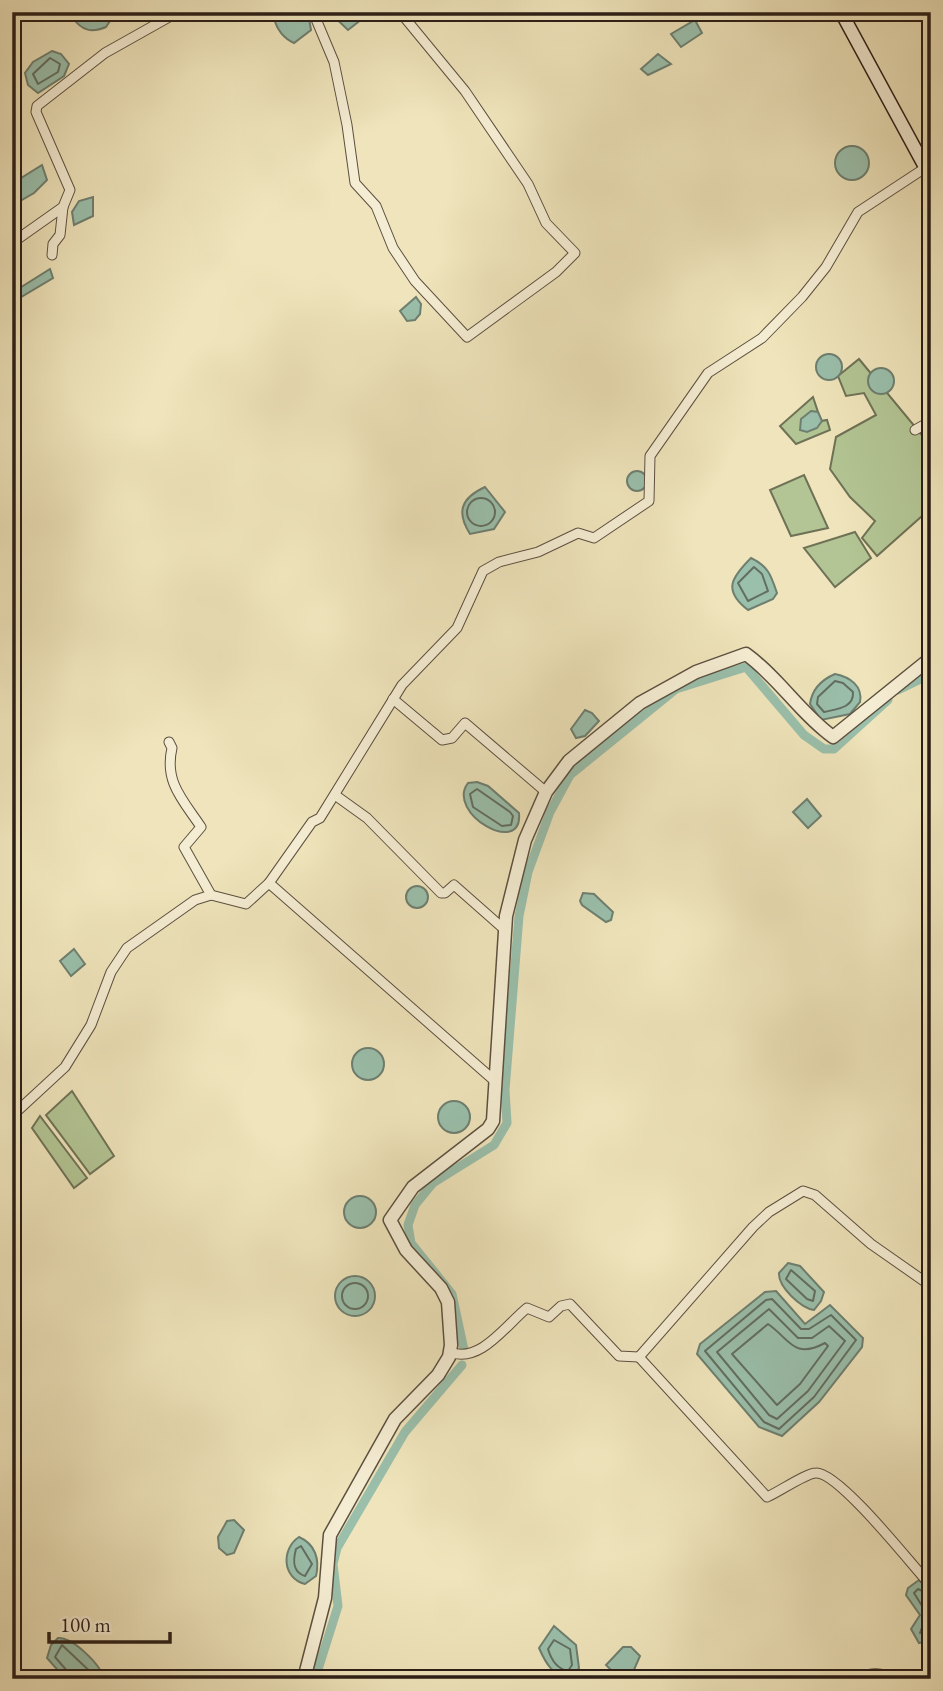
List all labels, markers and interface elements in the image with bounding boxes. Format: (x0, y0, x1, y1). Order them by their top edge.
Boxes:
scale bar (49, 1600, 170, 1644)
text: 100 m (60, 1611, 111, 1638)

